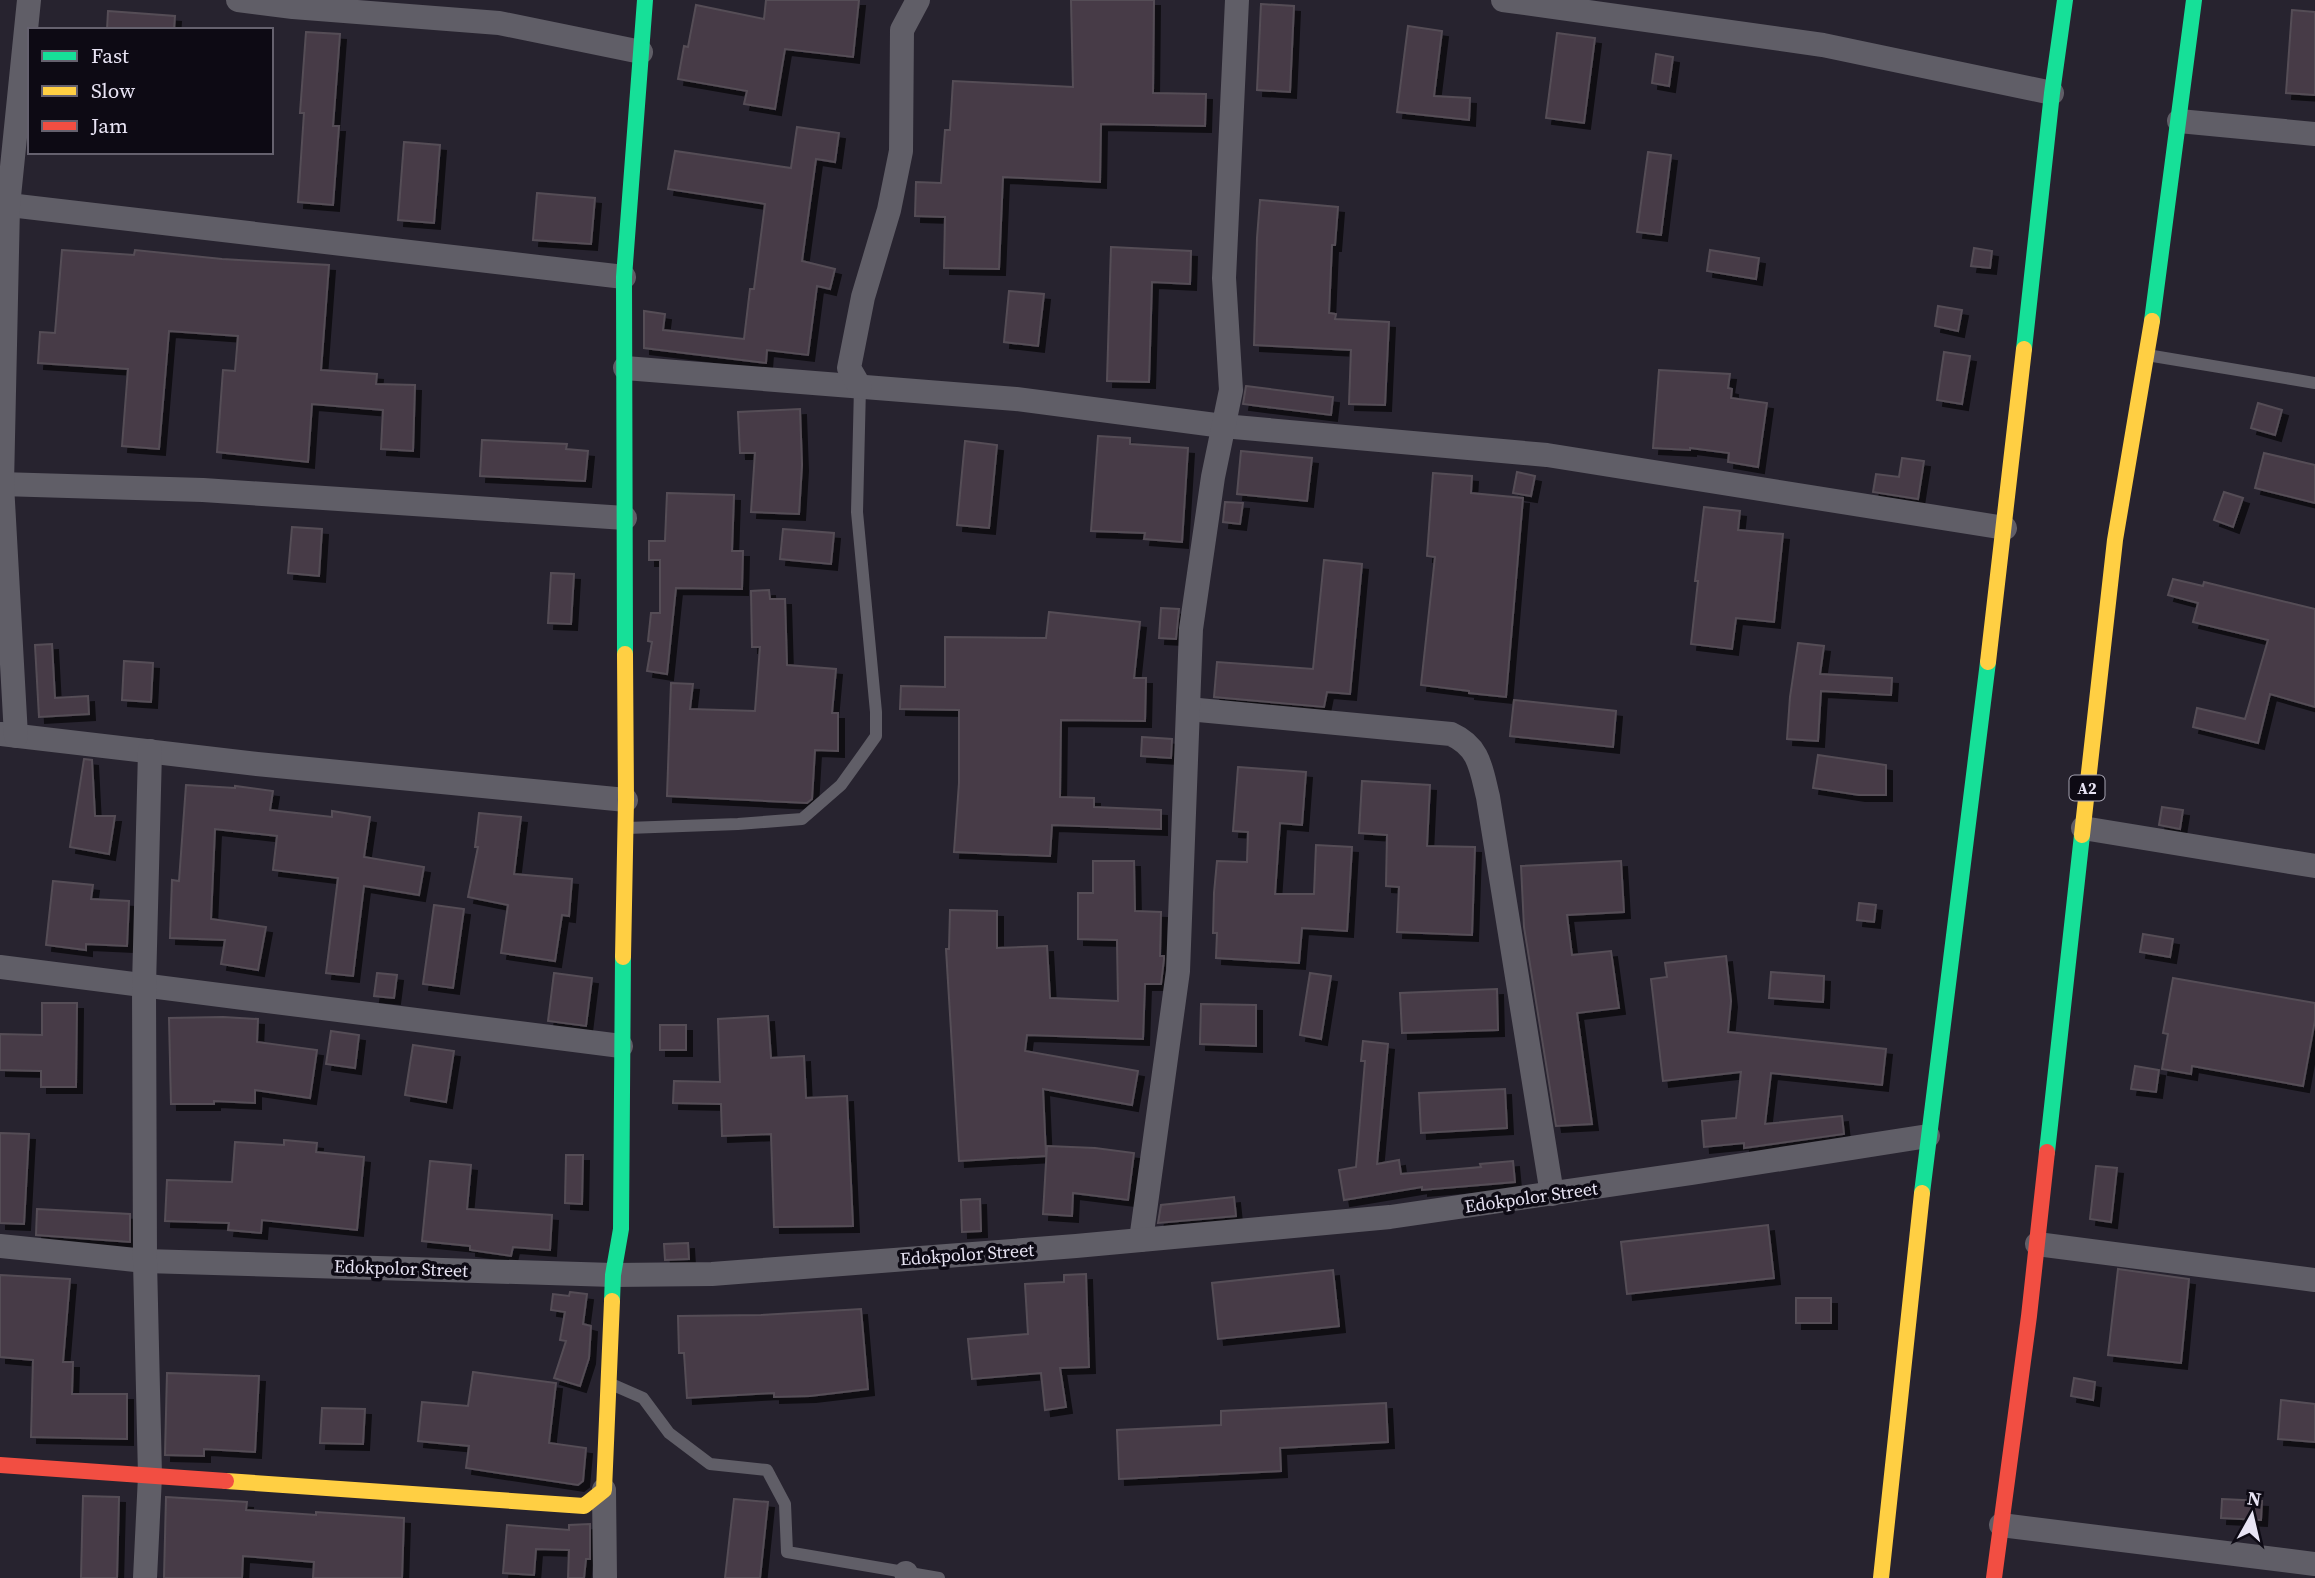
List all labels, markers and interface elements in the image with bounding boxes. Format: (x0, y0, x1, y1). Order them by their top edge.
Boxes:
legend (28, 28, 273, 154)
text: Fast (91, 41, 129, 70)
text: Slow (91, 76, 135, 105)
text: Jam (90, 111, 128, 140)
road number: A2 (2070, 776, 2104, 800)
street label: Edokpolor Street (1463, 1175, 1599, 1219)
street label: Edokpolor Street (899, 1237, 1035, 1271)
street label: Edokpolor Street (333, 1253, 469, 1283)
north arrow (2217, 1480, 2287, 1550)
text: N (2246, 1484, 2263, 1512)

